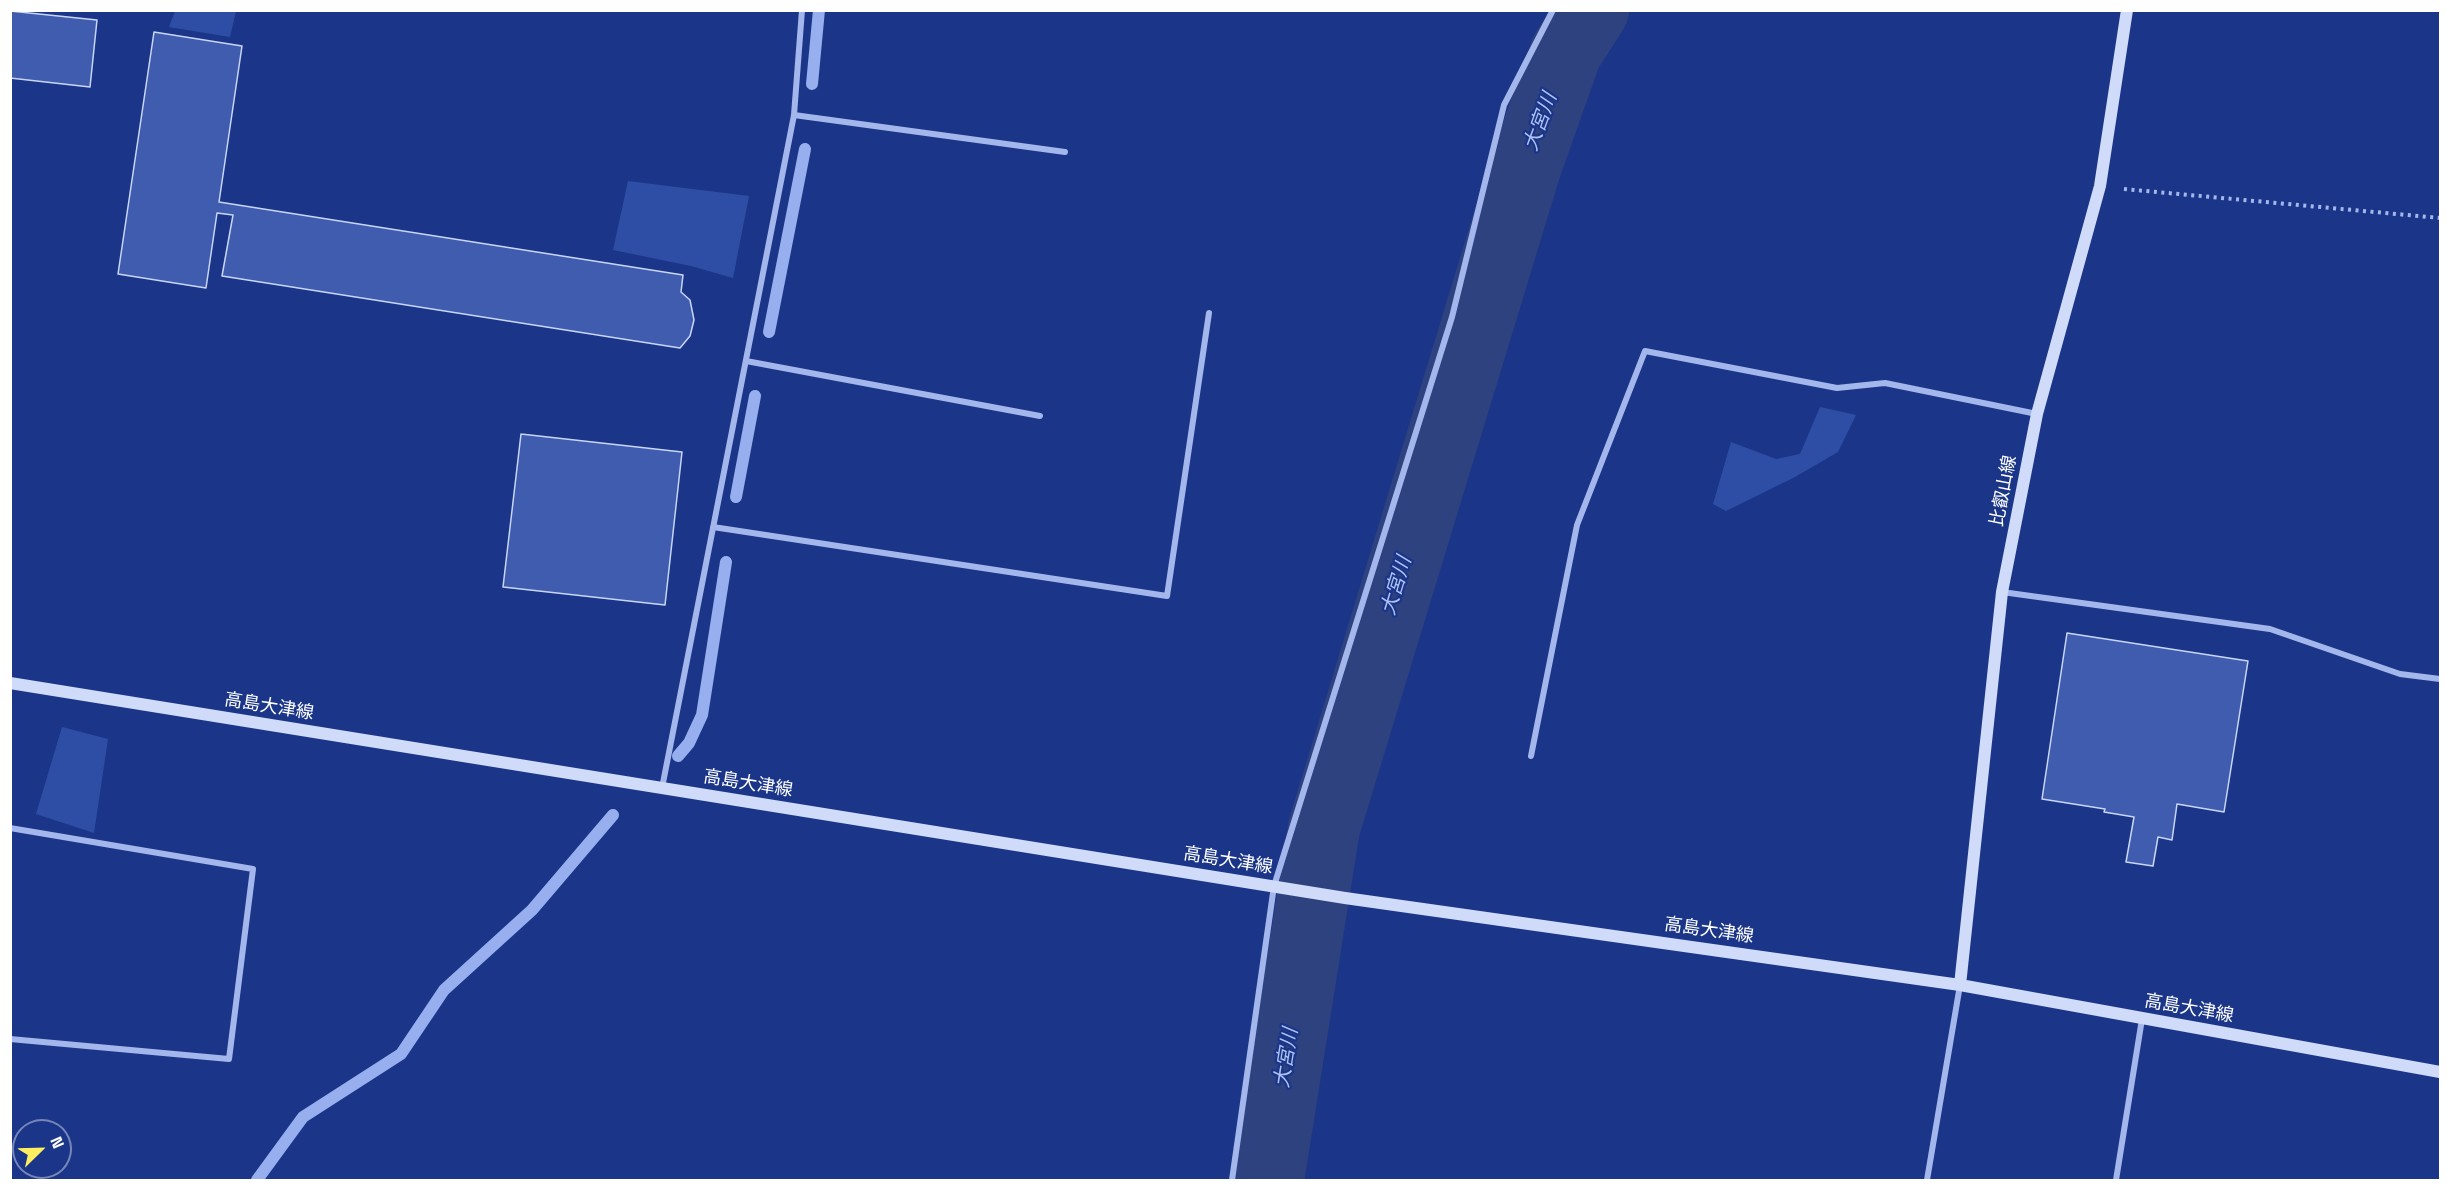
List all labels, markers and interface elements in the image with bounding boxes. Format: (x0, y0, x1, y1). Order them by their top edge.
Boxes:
water label: 大宮川 (1519, 90, 1563, 154)
street label: 比叡山線 (1987, 454, 2021, 528)
water label: 大宮川 (1377, 554, 1417, 618)
street label: 高島大津線 (223, 689, 315, 725)
street label: 高島大津線 (702, 766, 794, 802)
street label: 高島大津線 (1182, 843, 1274, 879)
street label: 高島大津線 (1663, 914, 1755, 948)
street label: 高島大津線 (2143, 991, 2235, 1027)
water label: 大宮川 (1270, 1026, 1304, 1090)
north arrow (12, 1119, 72, 1179)
text: N (45, 1134, 69, 1152)

